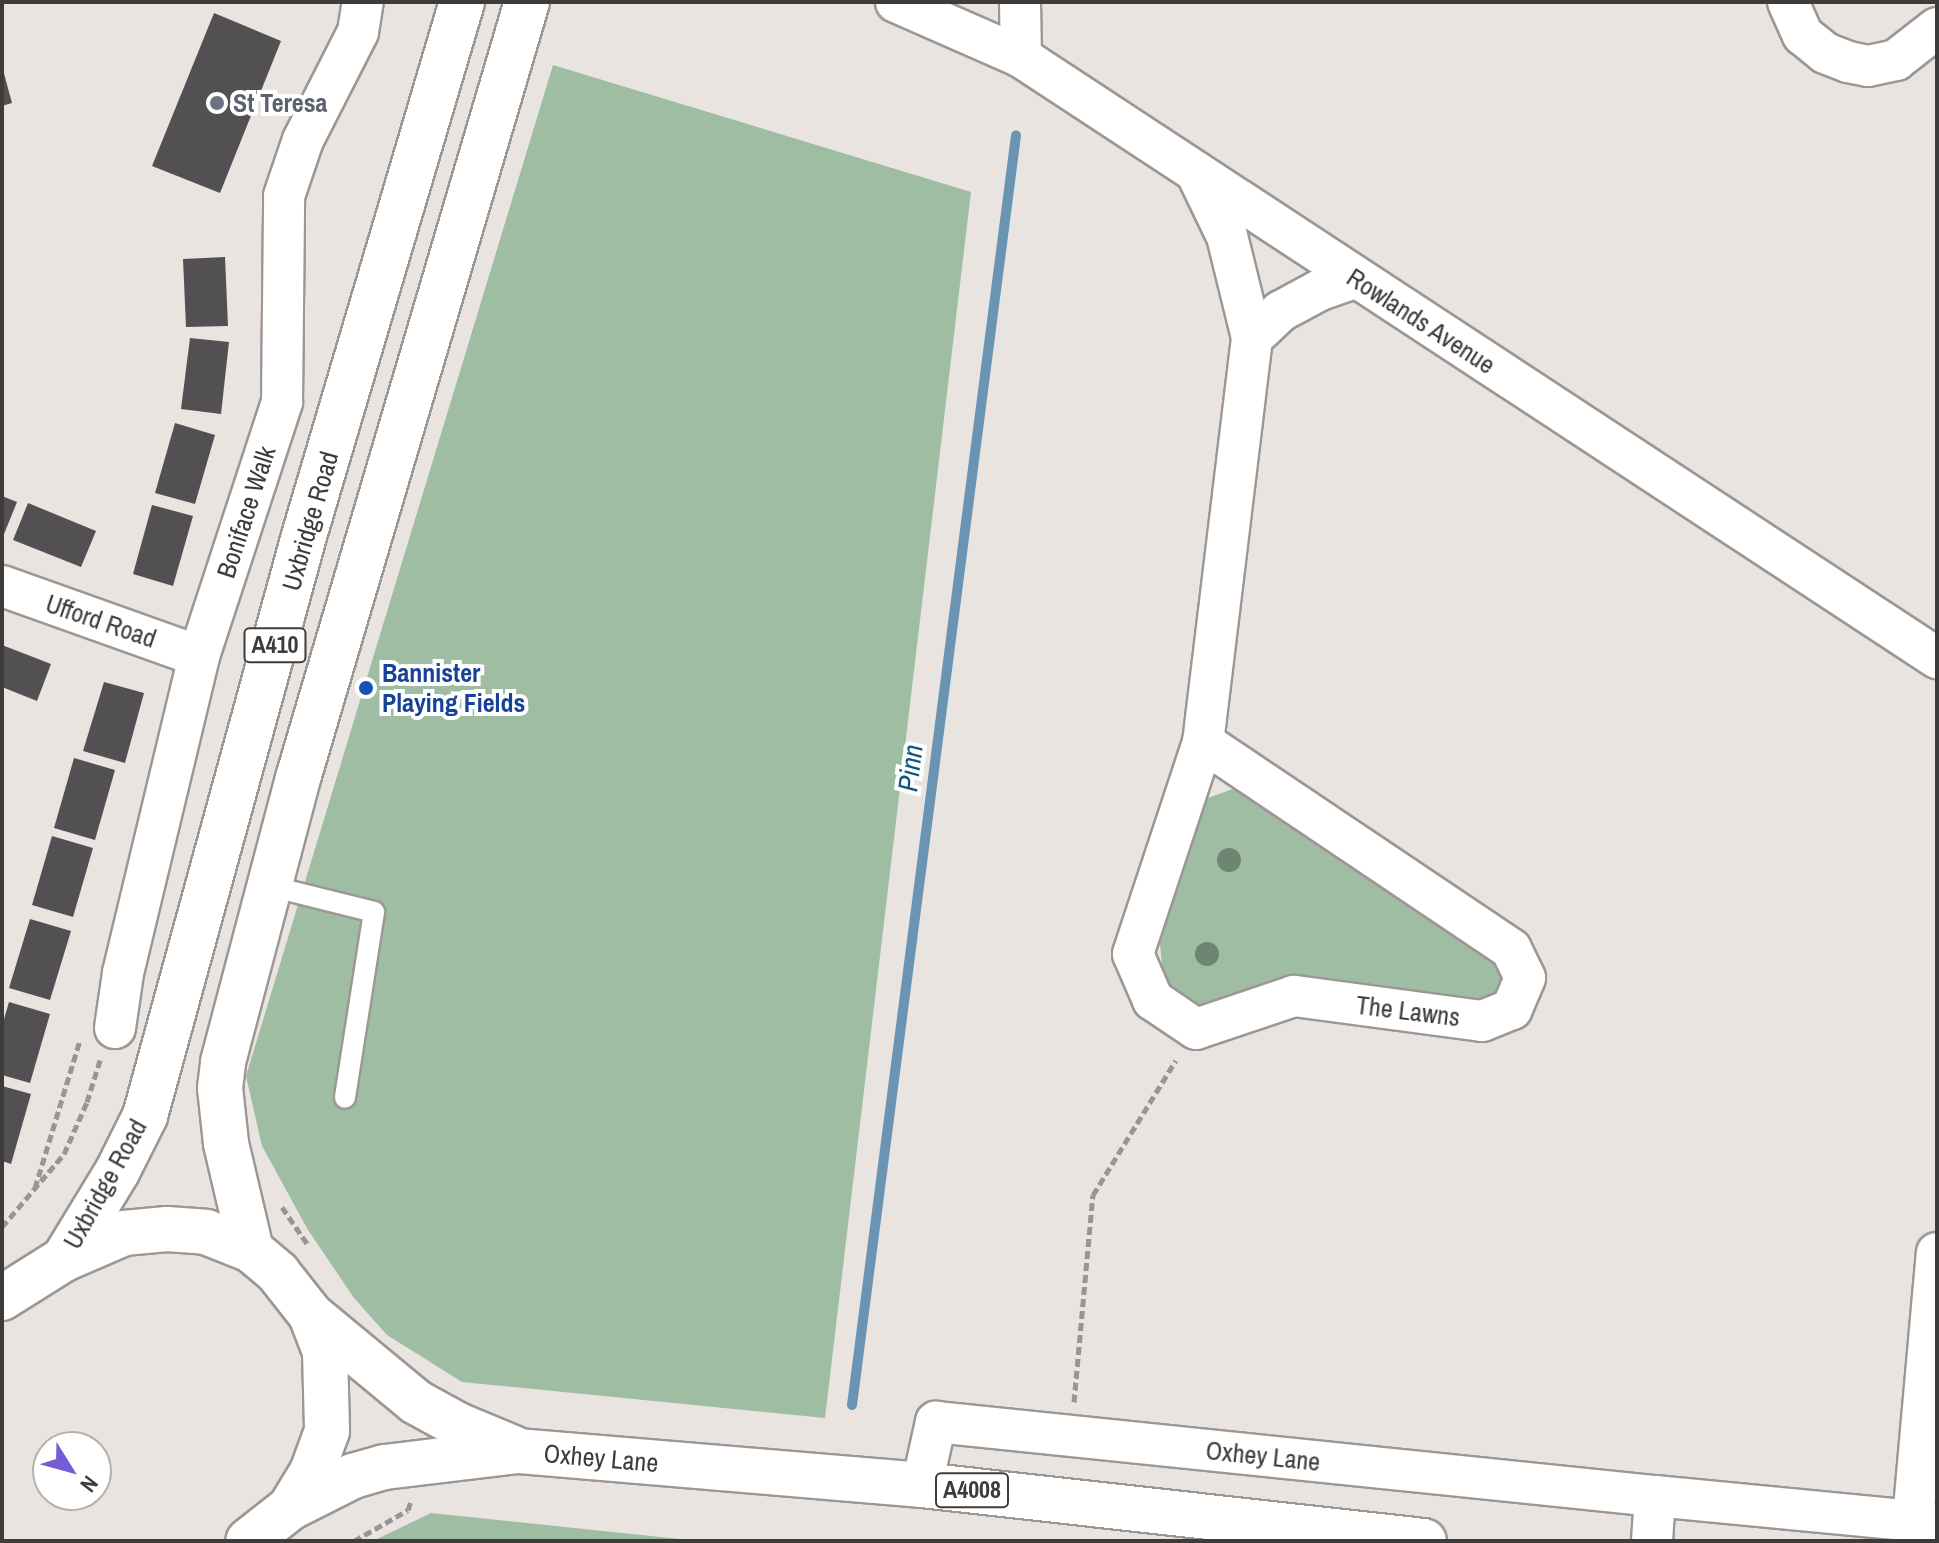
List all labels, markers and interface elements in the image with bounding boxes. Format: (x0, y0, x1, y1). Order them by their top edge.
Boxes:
place label: St Teresa (233, 87, 327, 119)
marker: St Teresa (208, 94, 226, 112)
street label: Rowlands Avenue (1341, 261, 1501, 381)
street label: Boniface Walk (210, 442, 282, 582)
street label: Uxbridge Road (275, 448, 345, 594)
street label: Ufford Road (42, 588, 160, 654)
road number: A410 (243, 625, 307, 665)
place label: Bannister Playing Fields (382, 657, 525, 718)
marker: Bannister Playing Fields (357, 679, 375, 697)
water label: Pinn (890, 743, 930, 793)
street label: The Lawns (1354, 989, 1462, 1033)
street label: Uxbridge Road (57, 1114, 153, 1254)
north arrow (32, 1431, 112, 1511)
street label: Oxhey Lane (1204, 1434, 1322, 1478)
street label: Oxhey Lane (542, 1437, 660, 1479)
text: N (74, 1470, 105, 1498)
road number: A4008 (934, 1470, 1010, 1510)

